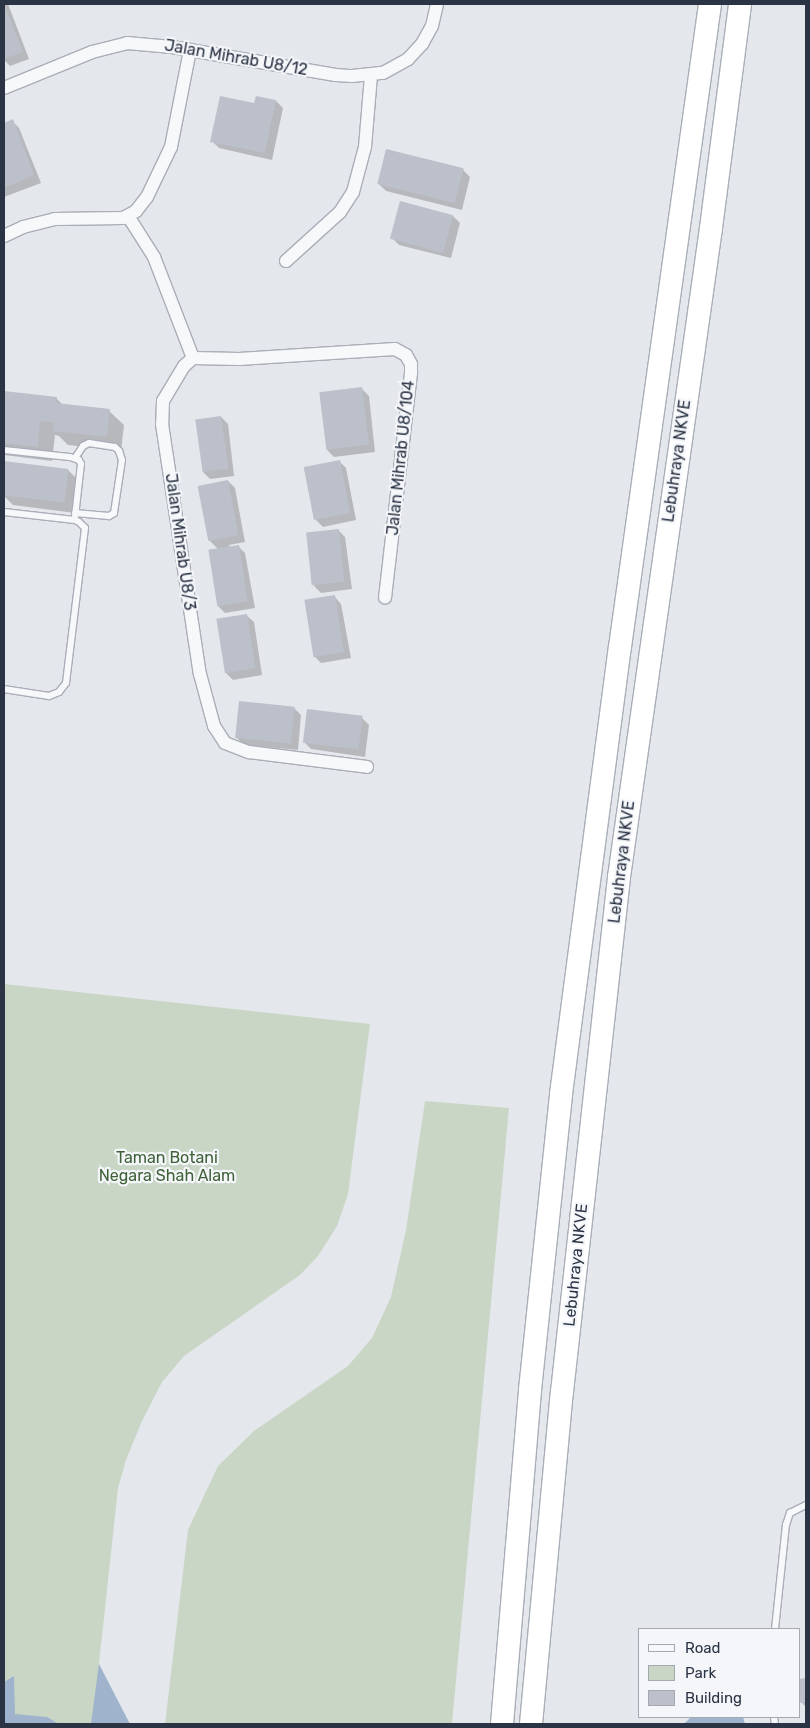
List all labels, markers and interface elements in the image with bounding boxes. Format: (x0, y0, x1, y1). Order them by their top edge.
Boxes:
street label: Jalan Mihrab U8/12 (163, 36, 309, 80)
street label: Jalan Mihrab U8/104 (383, 380, 419, 536)
street label: Lebuhraya NKVE (659, 399, 695, 523)
street label: Jalan Mihrab U8/3 (161, 472, 199, 612)
street label: Lebuhraya NKVE (605, 800, 639, 924)
park label: Taman Botani Negara Shah Alam (98, 1148, 236, 1186)
street label: Lebuhraya NKVE (560, 1203, 592, 1327)
legend (638, 1628, 800, 1718)
text: Road (685, 1639, 721, 1657)
text: Park (685, 1664, 716, 1682)
text: Building (685, 1689, 742, 1707)

